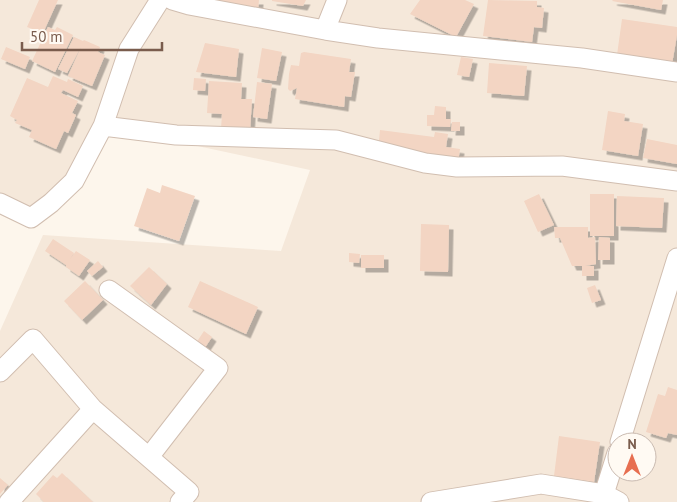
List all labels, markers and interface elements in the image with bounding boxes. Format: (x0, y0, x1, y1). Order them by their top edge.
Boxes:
scale bar (22, 20, 162, 52)
text: 50 m (30, 27, 63, 46)
north arrow (607, 432, 657, 482)
text: N (627, 435, 637, 453)

